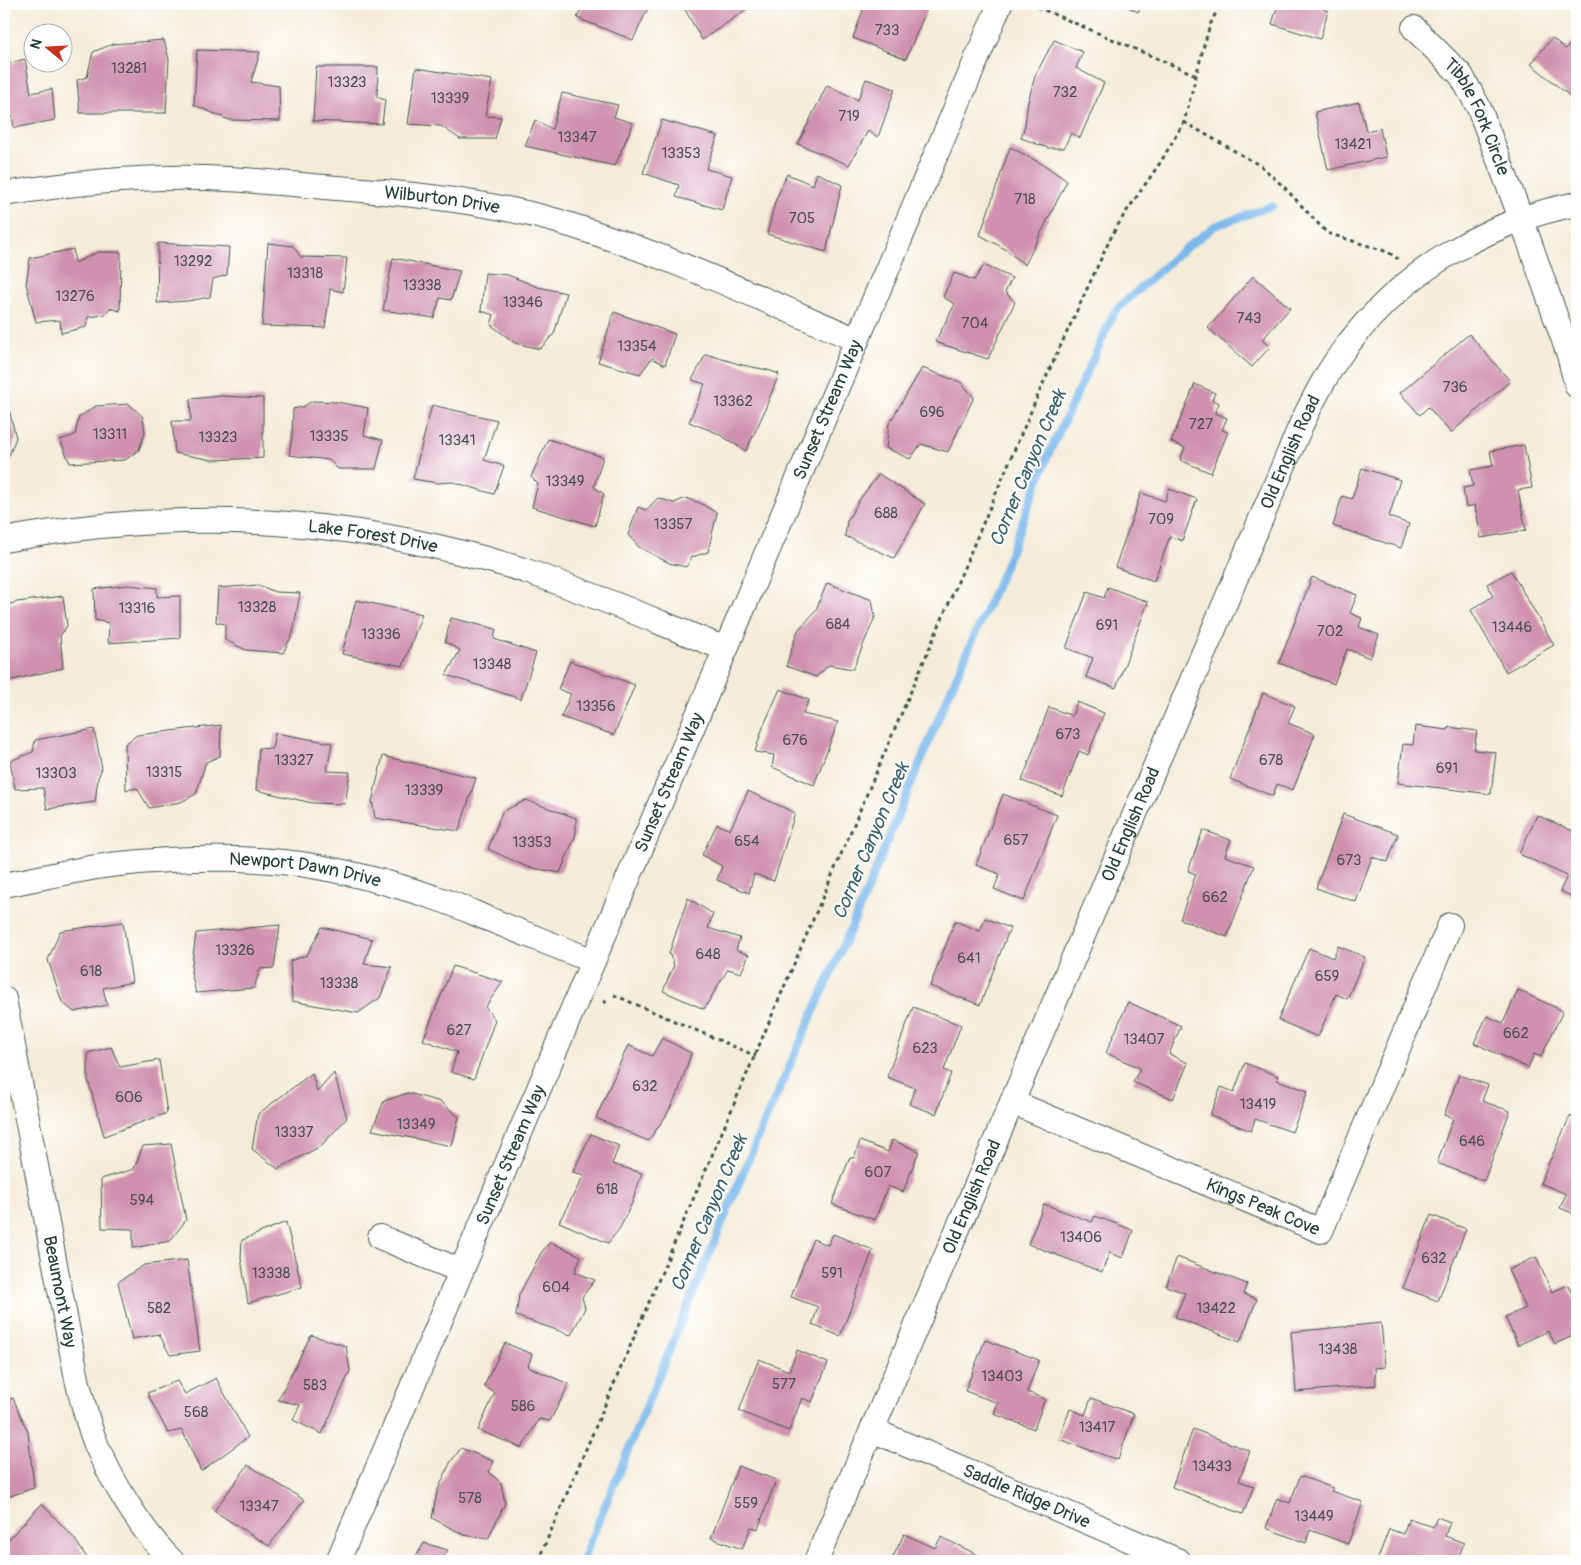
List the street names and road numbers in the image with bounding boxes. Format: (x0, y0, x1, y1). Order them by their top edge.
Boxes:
street label: Tibble Fork Circle (1439, 53, 1515, 179)
street label: Wilburton Drive (383, 180, 502, 219)
street label: Sunset Stream Way (788, 336, 868, 483)
street label: Old English Road (1255, 391, 1326, 513)
street label: Lake Forest Drive (307, 514, 440, 558)
street label: Sunset Stream Way (629, 709, 709, 856)
street label: Old English Road (1096, 764, 1165, 885)
street label: Newport Dawn Drive (229, 847, 384, 892)
street label: Sunset Stream Way (471, 1081, 551, 1229)
street label: Old English Road (937, 1136, 1006, 1258)
street label: Kings Peak Cove (1203, 1173, 1324, 1241)
street label: Beaumont Way (38, 1234, 82, 1350)
street label: Saddle Ridge Drive (959, 1459, 1094, 1533)

